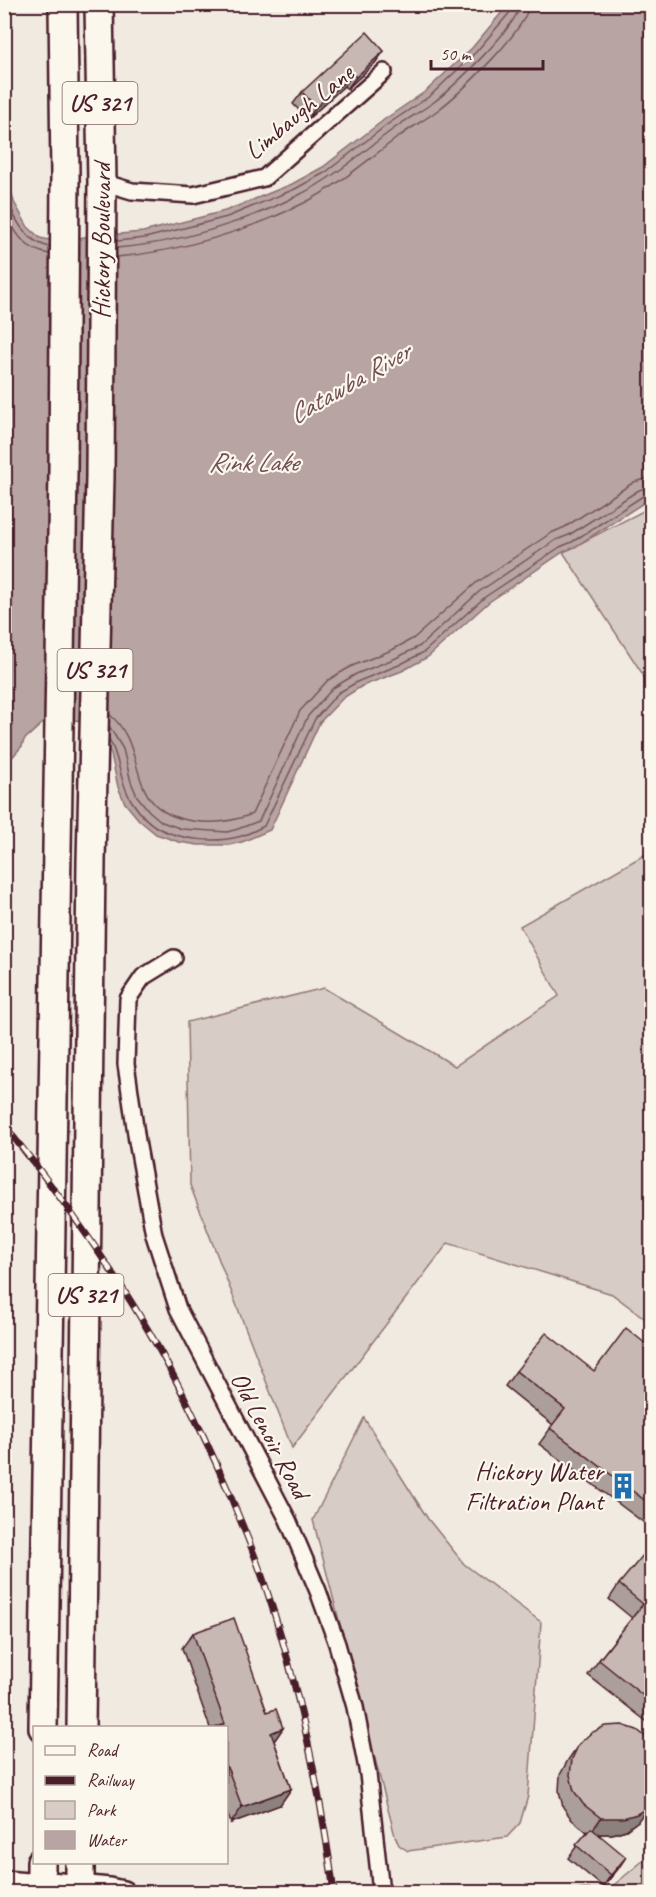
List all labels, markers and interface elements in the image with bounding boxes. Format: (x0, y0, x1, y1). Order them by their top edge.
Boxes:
scale bar (431, 33, 544, 71)
text: 50 m (440, 43, 473, 65)
street label: Limbaugh Lane (238, 56, 361, 167)
road number: US 321 (63, 82, 138, 124)
street label: Hickory Boulevard (85, 159, 118, 319)
water label: Catawba River (282, 332, 420, 431)
water label: Rink Lake (208, 445, 302, 479)
road number: US 321 (58, 649, 132, 691)
road number: US 321 (48, 1274, 124, 1316)
street label: Old Lenoir Road (223, 1366, 319, 1507)
place label: Hickory Water Filtration Plant (465, 1455, 606, 1518)
building icon: Hickory Water Filtration Plant (608, 1471, 638, 1501)
legend (33, 1726, 228, 1864)
text: Road (87, 1739, 120, 1761)
text: Railway (87, 1769, 135, 1791)
text: Park (87, 1799, 117, 1821)
text: Water (87, 1829, 128, 1851)

